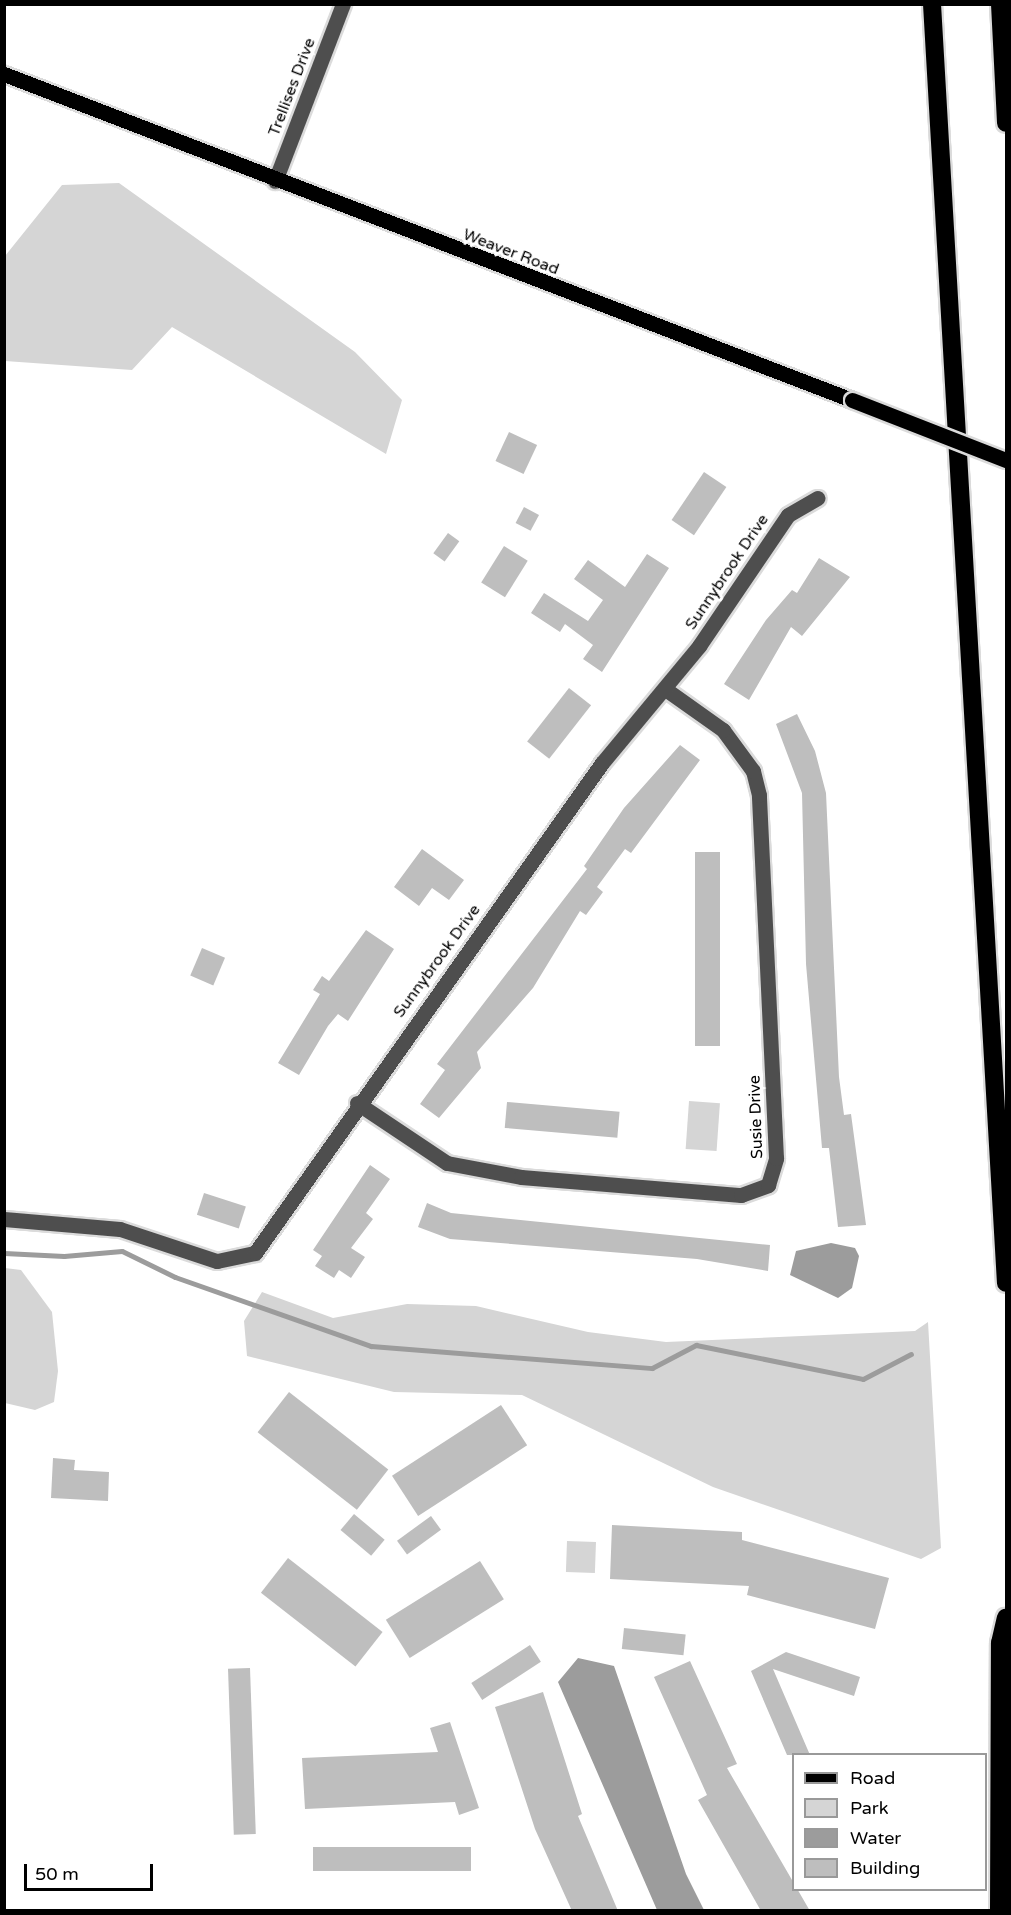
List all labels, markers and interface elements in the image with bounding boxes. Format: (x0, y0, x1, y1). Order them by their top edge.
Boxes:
street label: Trellises Drive (264, 35, 320, 139)
street label: Weaver Road (460, 225, 562, 279)
street label: Sunnybrook Drive (681, 511, 773, 633)
street label: Sunnybrook Drive (390, 901, 484, 1021)
street label: Susie Drive (745, 1075, 767, 1159)
legend (792, 1753, 987, 1891)
text: Road (850, 1767, 895, 1789)
text: Park (850, 1797, 888, 1819)
text: Water (850, 1827, 901, 1849)
scale bar (27, 1852, 156, 1890)
text: Building (850, 1857, 920, 1879)
text: 50 m (35, 1863, 79, 1885)

